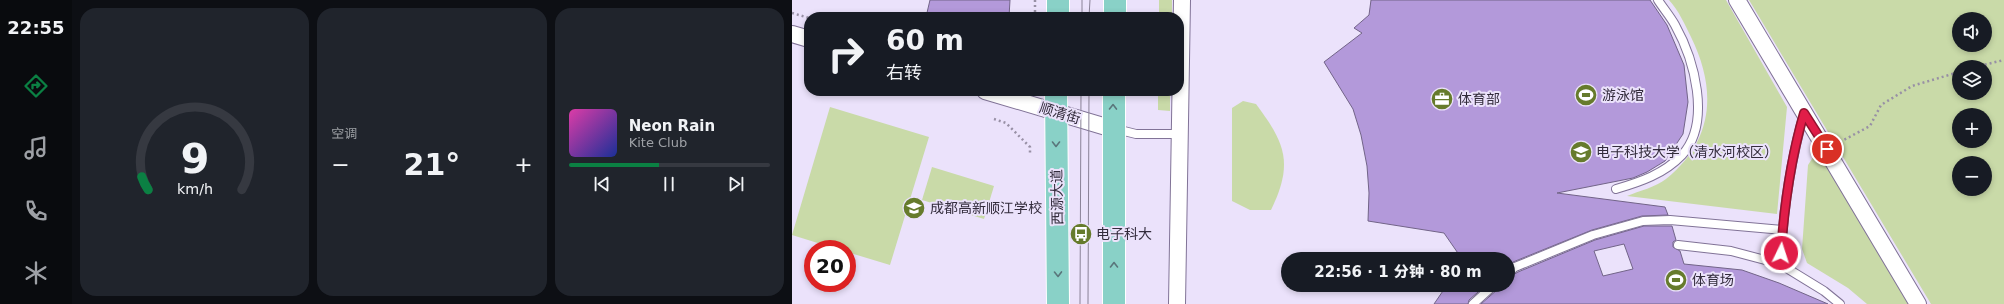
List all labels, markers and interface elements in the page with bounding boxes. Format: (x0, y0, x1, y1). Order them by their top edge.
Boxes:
map controls (1952, 12, 1992, 196)
button: sound (1952, 12, 1992, 52)
text: 22:55 (7, 17, 65, 38)
text: 60 m (886, 24, 964, 57)
icon: right (820, 28, 872, 80)
button: layers (1952, 60, 1992, 100)
text: 右转 (886, 62, 922, 83)
icon: directions (22, 72, 50, 100)
sports icon: 游泳馆 (1573, 82, 1599, 108)
office icon: 体育部 (1429, 86, 1455, 112)
place label: 游泳馆 (1602, 87, 1644, 103)
place label: 体育部 (1458, 91, 1500, 107)
street label: 顺清街 (1038, 99, 1082, 127)
one-way arrow (1109, 104, 1117, 110)
button: + (1952, 108, 1992, 148)
text: Neon Rain (629, 117, 715, 135)
text: 空调 (331, 126, 357, 141)
pin (1810, 132, 1844, 166)
icon: music (22, 134, 50, 162)
text: 9 (180, 134, 209, 183)
text: Kite Club (629, 135, 687, 150)
icon: arrive (1816, 138, 1838, 160)
school or university icon: 电子科技大学（清水河校区） (1568, 139, 1594, 165)
one-way arrow (1052, 141, 1060, 147)
place label: 电子科技大学（清水河校区） (1596, 144, 1778, 160)
text: 21° (404, 147, 460, 182)
text: − (331, 152, 350, 177)
text: + (514, 152, 533, 177)
button: − (1952, 156, 1992, 196)
street label: 西源大道 (1049, 169, 1065, 225)
icon: previous (591, 173, 613, 195)
icon: pause (658, 173, 680, 195)
icon: next (725, 173, 747, 195)
text: km/h (177, 181, 213, 197)
school or university icon: 成都高新顺江学校 (901, 195, 927, 221)
icon: phone (22, 197, 50, 225)
place label: 成都高新顺江学校 (930, 200, 1042, 216)
bus stop icon: 电子科大 (1068, 221, 1094, 247)
place label: 电子科大 (1096, 226, 1152, 242)
position arrow (1760, 232, 1802, 274)
speed limit sign: 20 (804, 240, 856, 292)
icon: climate (22, 259, 50, 287)
one-way arrow (1110, 262, 1118, 268)
text: 22:56 · 1 分钟 · 80 m (1314, 263, 1482, 281)
sports icon: 体育场 (1663, 267, 1689, 293)
one-way arrow (1053, 271, 1062, 277)
place label: 体育场 (1692, 272, 1734, 288)

